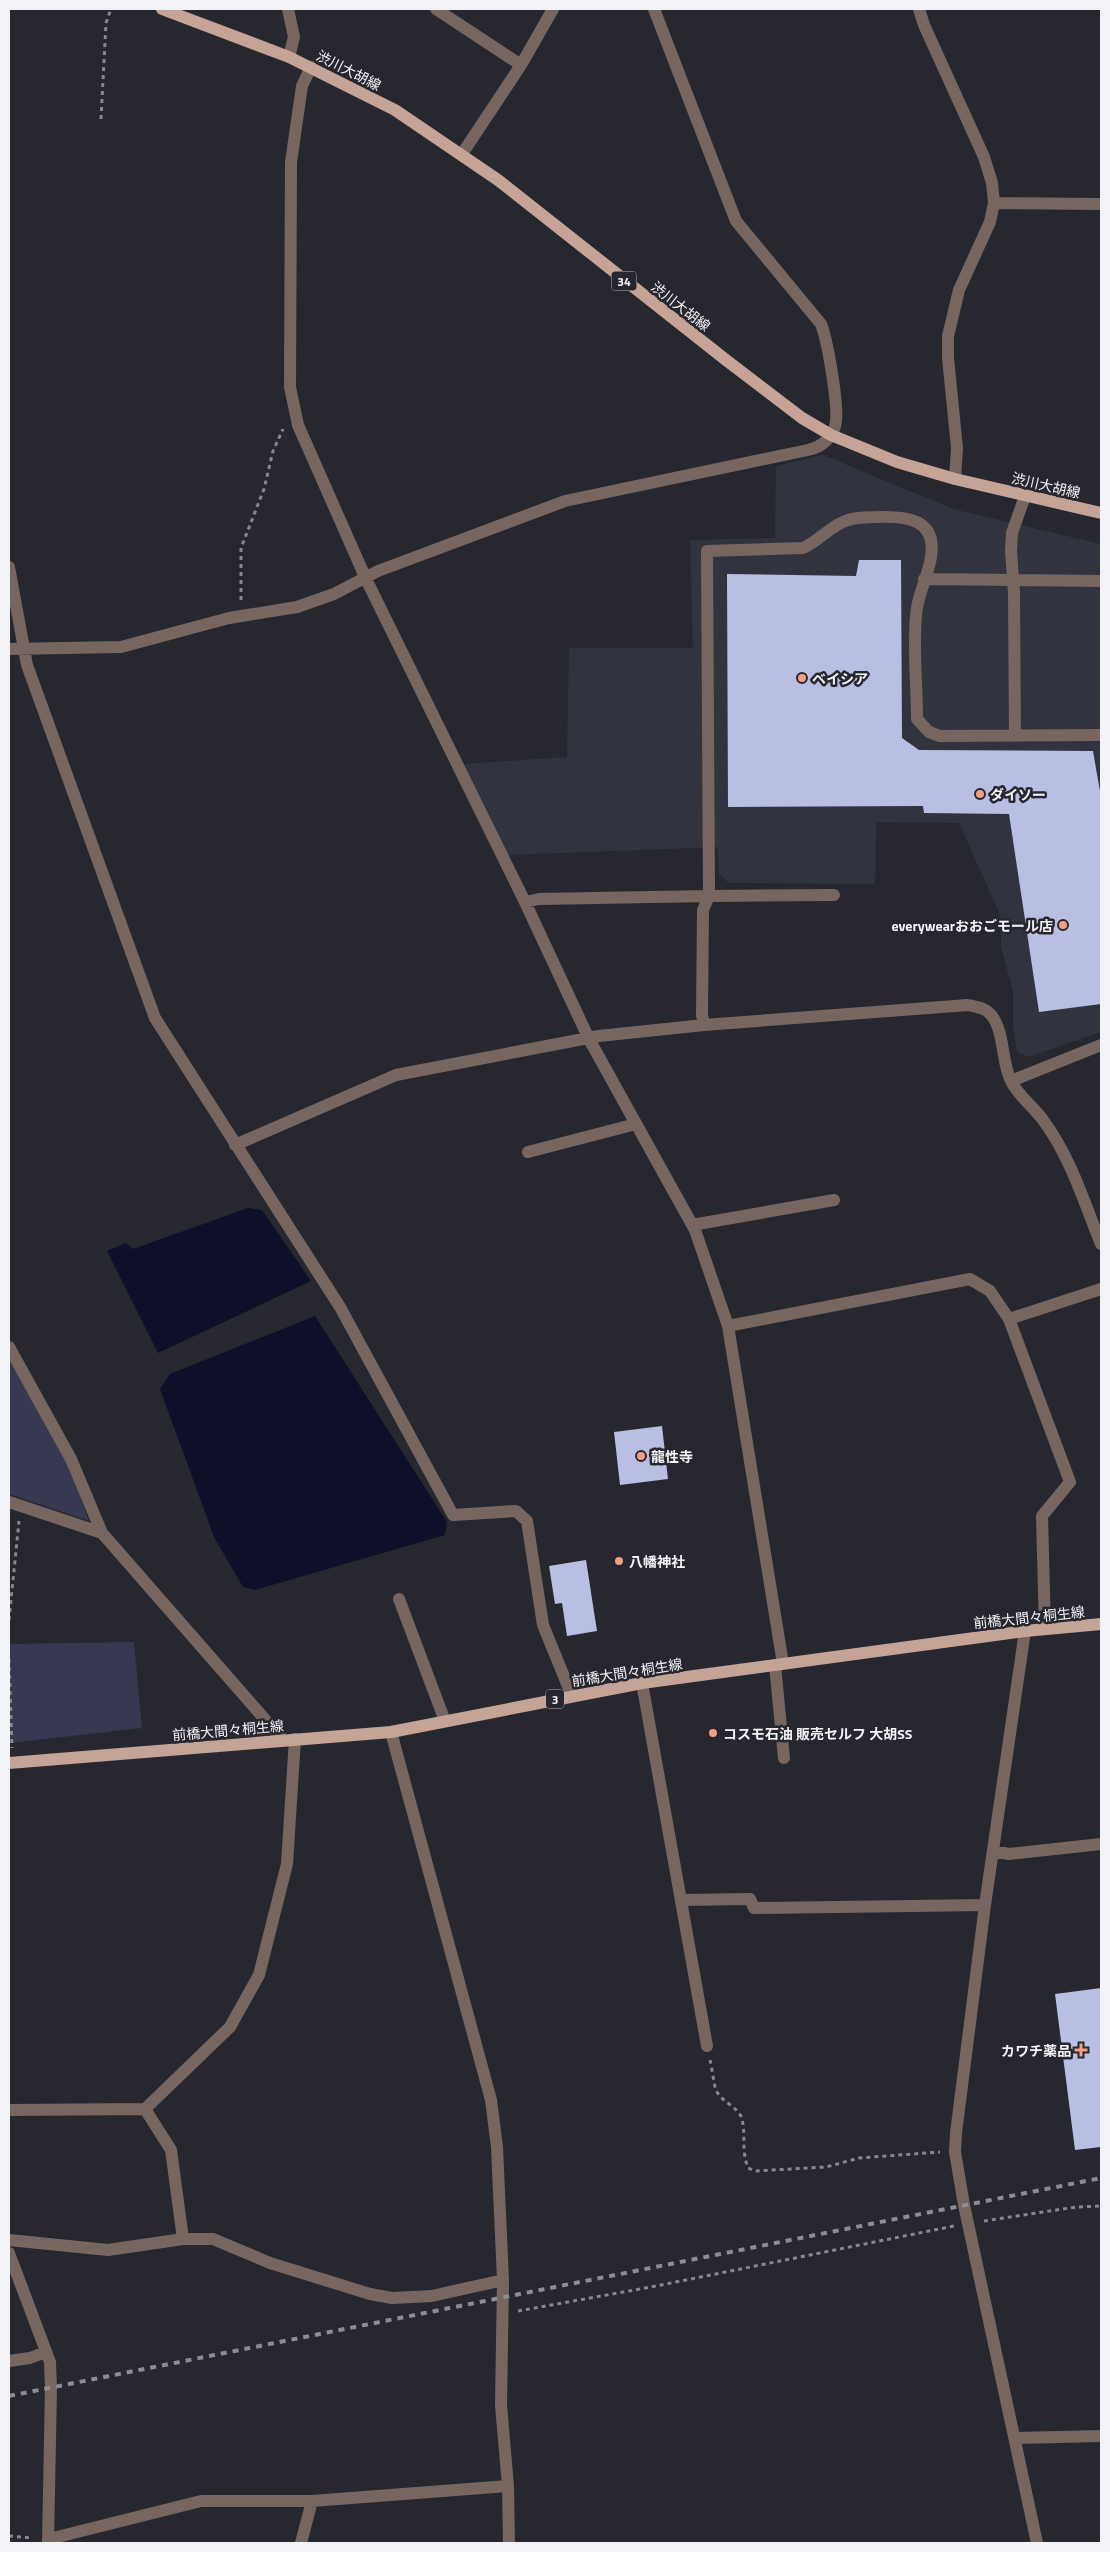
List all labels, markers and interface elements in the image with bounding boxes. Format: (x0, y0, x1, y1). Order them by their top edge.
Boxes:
street label: 渋川大胡線 (313, 45, 385, 95)
road number: 34 (612, 272, 636, 290)
street label: 渋川大胡線 (647, 276, 715, 336)
street label: 渋川大胡線 (1010, 467, 1082, 503)
place label: ベイシア (812, 668, 868, 689)
marker: ベイシア (796, 672, 808, 684)
place label: ダイソー (990, 784, 1046, 805)
marker: ダイソー (974, 788, 986, 800)
place label: everywearおおごモール店 (891, 915, 1053, 936)
marker: everywearおおごモール店 (1057, 919, 1069, 931)
place label: 龍性寺 (651, 1446, 693, 1467)
marker: 龍性寺 (635, 1450, 647, 1462)
place label: 八幡神社 (629, 1551, 685, 1572)
marker: 八幡神社 (613, 1555, 625, 1567)
street label: 前橋大間々桐生線 (972, 1601, 1086, 1633)
street label: 前橋大間々桐生線 (570, 1653, 684, 1691)
road number: 3 (546, 1690, 564, 1708)
street label: 前橋大間々桐生線 (171, 1715, 285, 1745)
place label: コスモ石油 販売セルフ 大胡SS (723, 1723, 913, 1744)
marker: コスモ石油 販売セルフ 大胡SS (707, 1727, 719, 1739)
place label: カワチ薬品 (1001, 2040, 1071, 2061)
marker: カワチ薬品 (1075, 2044, 1087, 2056)

